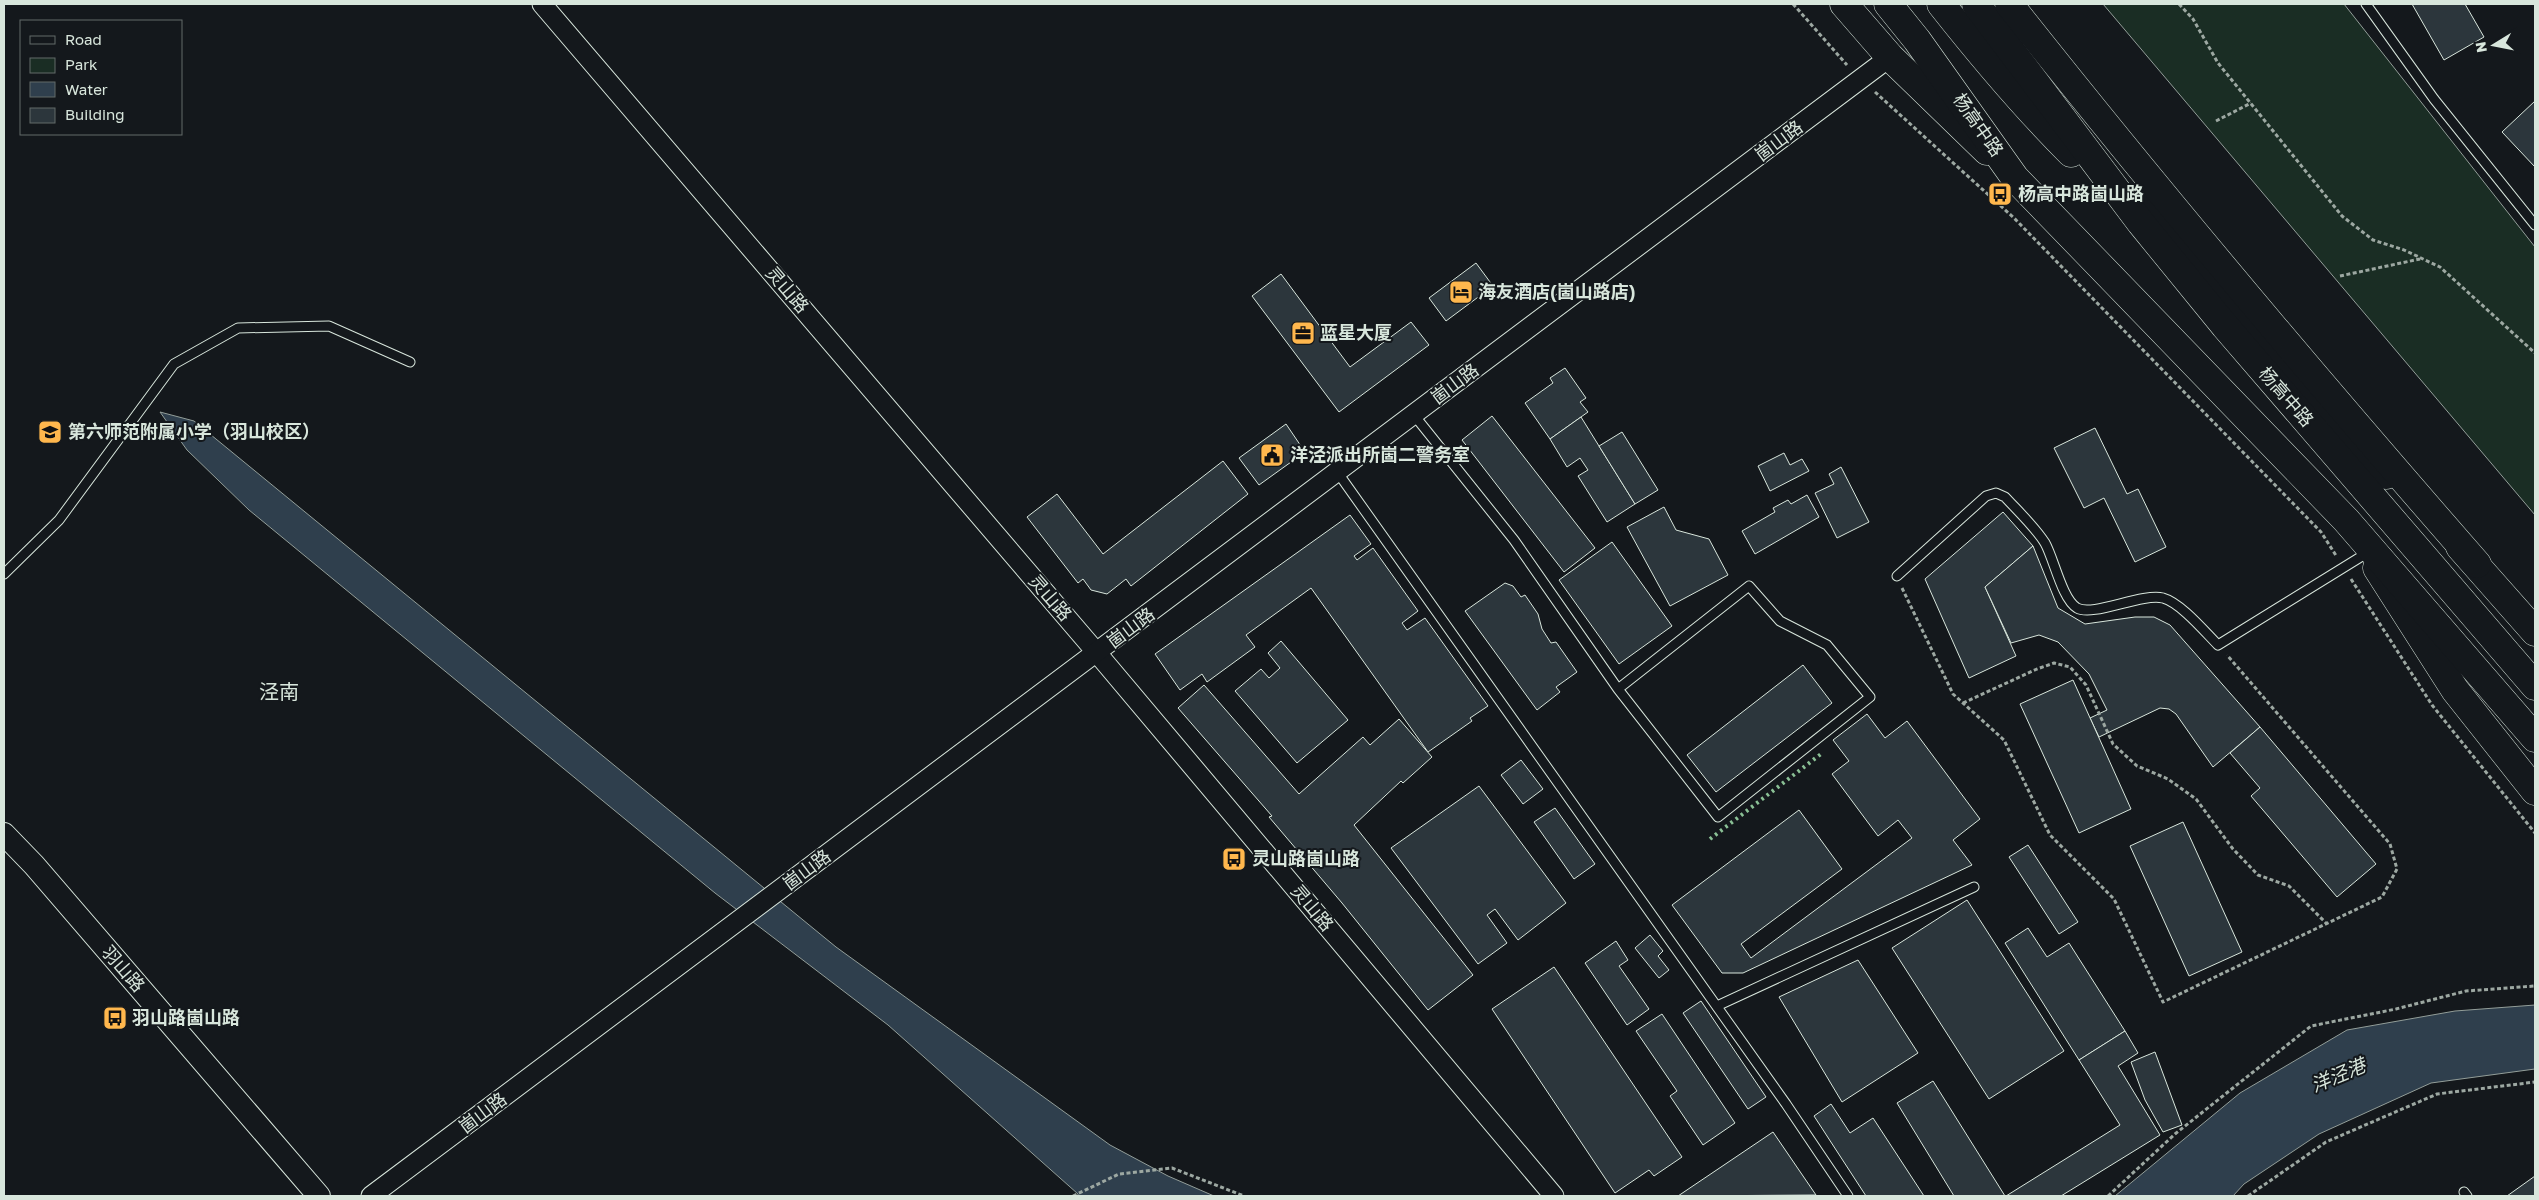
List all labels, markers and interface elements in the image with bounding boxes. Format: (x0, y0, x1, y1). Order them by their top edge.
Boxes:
legend (20, 20, 182, 135)
north arrow (2469, 20, 2519, 70)
text: Road (65, 30, 102, 48)
text: N (2471, 41, 2490, 54)
text: Park (65, 55, 98, 73)
text: Water (65, 80, 108, 98)
street label: 杨高中路 (1949, 89, 2008, 160)
text: Building (65, 105, 125, 123)
street label: 崮山路 (1750, 115, 1807, 165)
bus stop icon: 杨高中路崮山路 (1987, 181, 2013, 207)
place label: 杨高中路崮山路 (2018, 182, 2144, 204)
street label: 灵山路 (762, 262, 814, 317)
hotel icon: 海友酒店(崮山路店) (1448, 279, 1474, 305)
place label: 海友酒店(崮山路店) (1478, 280, 1636, 302)
office icon: 蓝星大厦 (1290, 320, 1316, 346)
place label: 蓝星大厦 (1320, 321, 1392, 343)
street label: 崮山路 (1426, 358, 1483, 408)
street label: 杨高中路 (2255, 362, 2319, 431)
school or university icon: 第六师范附属小学（羽山校区） (37, 419, 63, 445)
place label: 第六师范附属小学（羽山校区） (68, 420, 320, 442)
public building icon: 洋泾派出所崮二警务室 (1259, 442, 1285, 468)
place label: 洋泾派出所崮二警务室 (1290, 443, 1470, 465)
street label: 灵山路 (1025, 570, 1077, 625)
street label: 崮山路 (1102, 602, 1159, 652)
district label: 泾南 (259, 679, 299, 703)
street label: 崮山路 (778, 844, 835, 894)
bus stop icon: 灵山路崮山路 (1221, 846, 1247, 872)
place label: 灵山路崮山路 (1252, 847, 1360, 869)
street label: 灵山路 (1287, 880, 1339, 935)
street label: 羽山路 (98, 941, 150, 996)
bus stop icon: 羽山路崮山路 (102, 1005, 128, 1031)
place label: 羽山路崮山路 (132, 1006, 240, 1028)
water label: 洋泾港 (2307, 1052, 2371, 1096)
street label: 崮山路 (454, 1087, 511, 1137)

